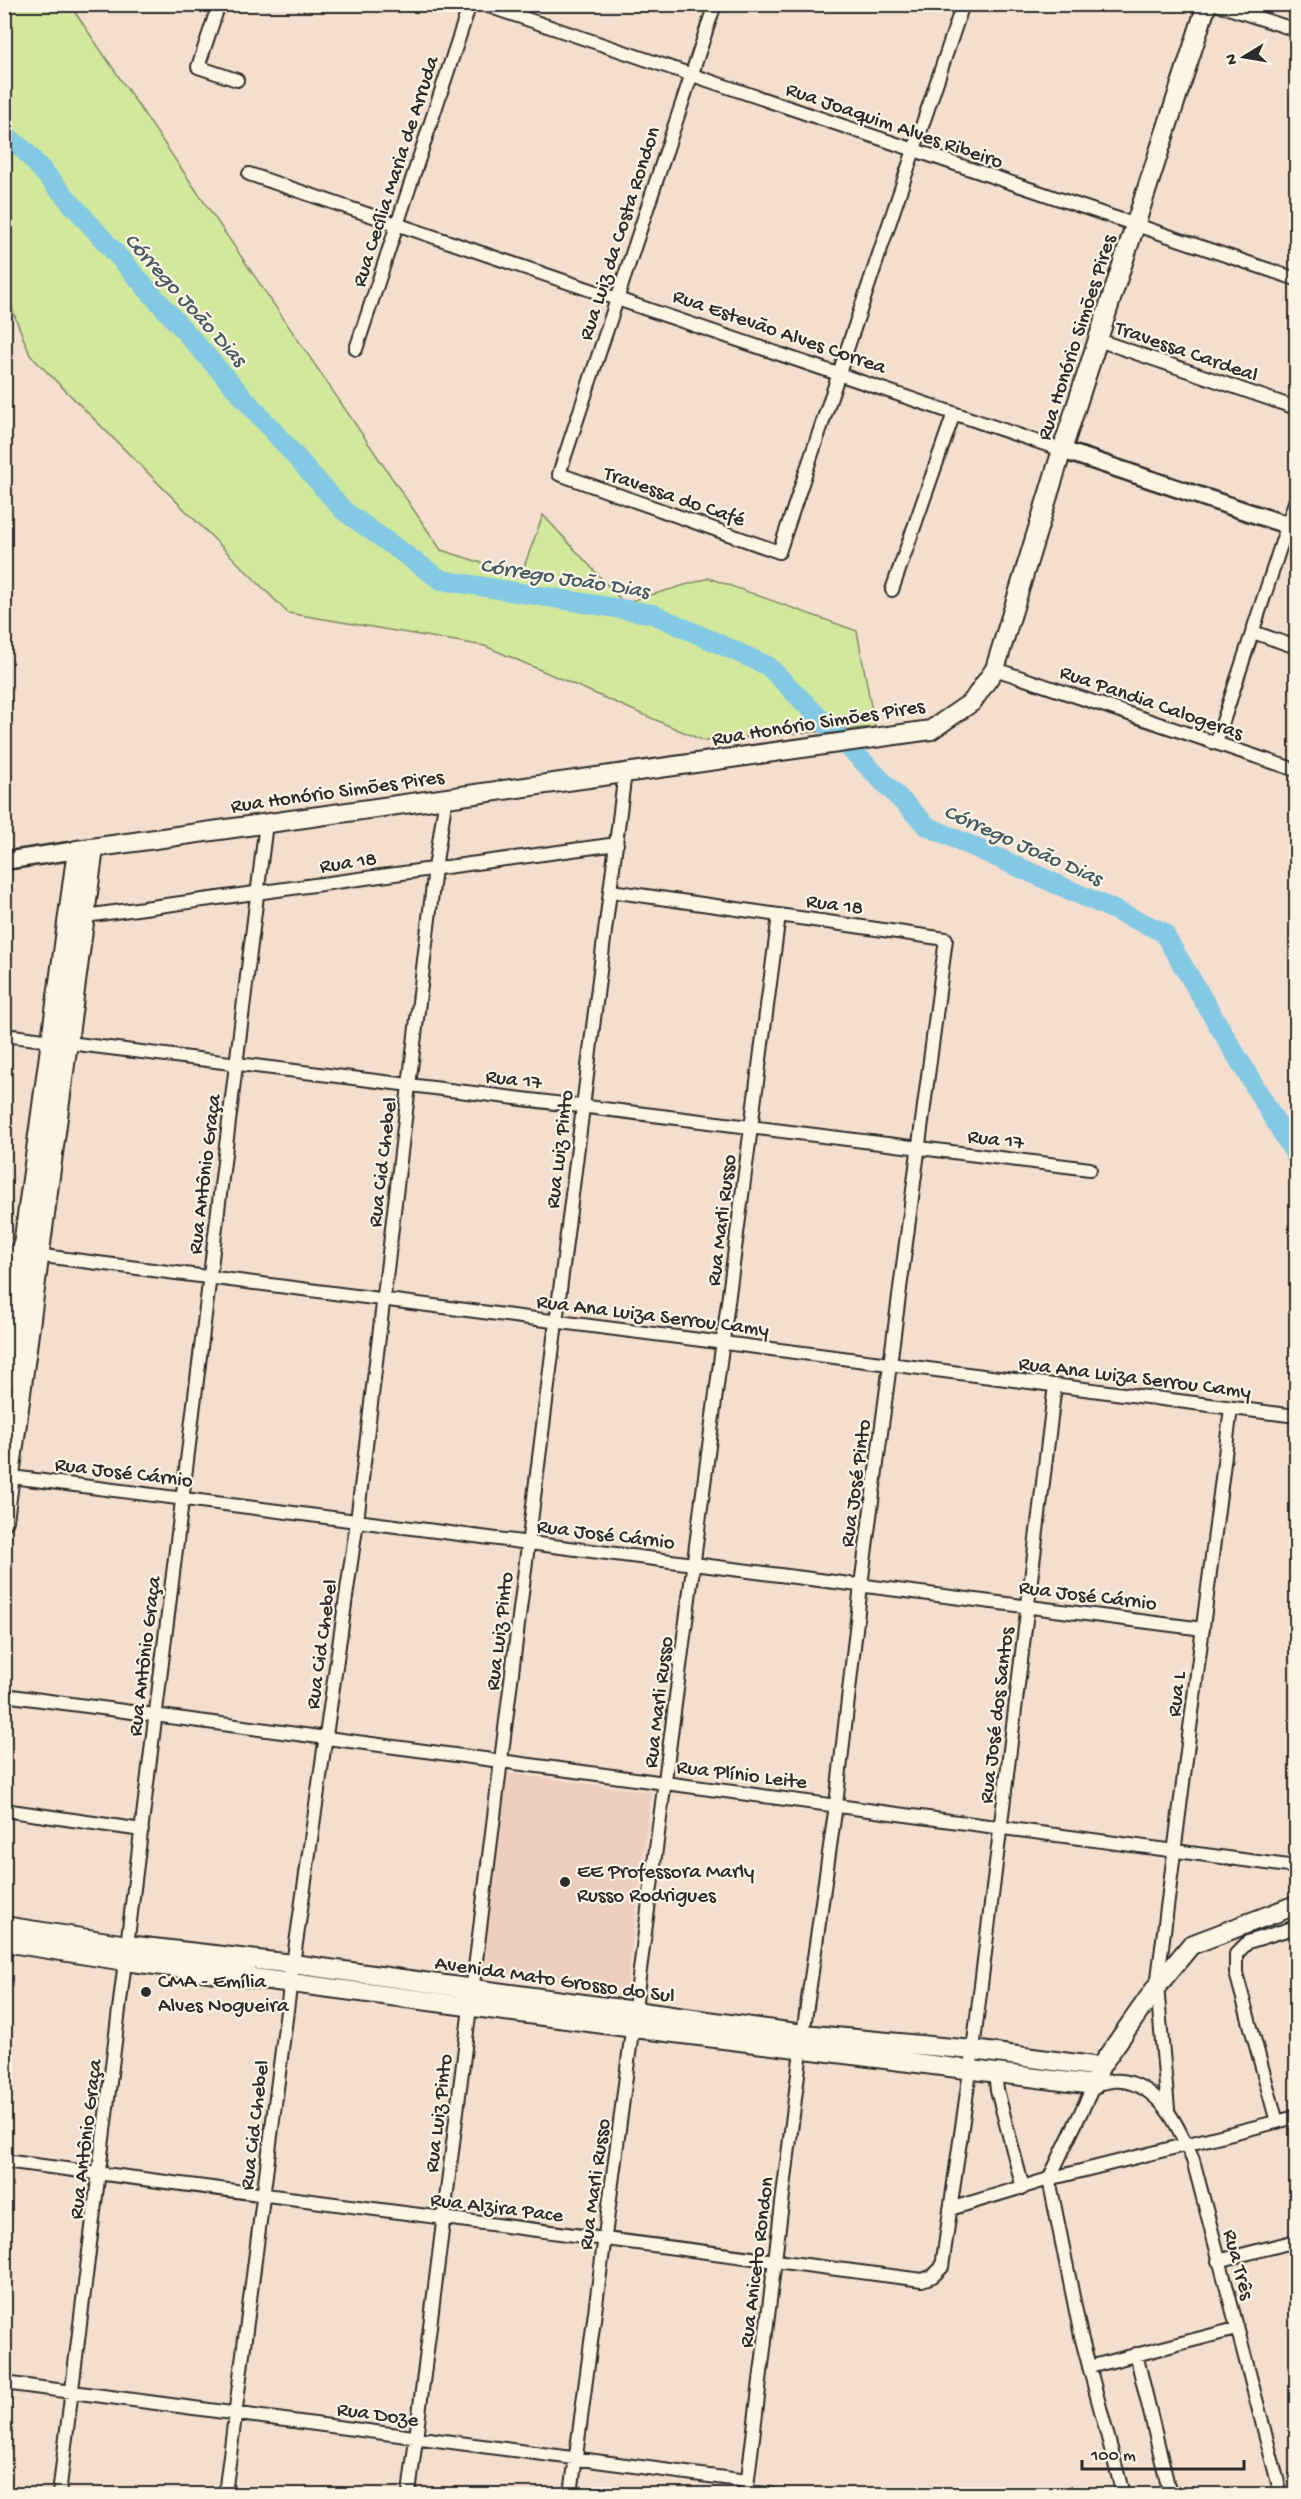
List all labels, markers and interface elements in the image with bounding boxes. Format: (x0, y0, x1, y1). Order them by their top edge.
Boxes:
north arrow (1214, 27, 1274, 87)
street label: Rua Cecília Maria de Arruda (348, 52, 447, 291)
text: N (1222, 52, 1243, 66)
street label: Rua Joaquim Alves Ribeiro (782, 78, 1006, 176)
street label: Rua Luiz da Costa Rondon (575, 124, 668, 344)
water label: Córrego João Dias (117, 229, 252, 374)
street label: Rua Honório Simões Pires (1033, 231, 1124, 444)
street label: Rua Estevão Alves Correa (669, 285, 890, 382)
street label: Travessa Cardeal (1110, 317, 1261, 389)
street label: Travessa do Café (599, 462, 749, 535)
water label: Córrego João Dias (478, 554, 653, 606)
street label: Rua Pandia Calogeras (1056, 661, 1247, 748)
street label: Rua Honório Simões Pires (710, 695, 928, 754)
street label: Rua Honório Simões Pires (229, 766, 447, 821)
water label: Córrego João Dias (939, 800, 1107, 894)
street label: Rua 18 (318, 848, 379, 881)
street label: Rua 18 (804, 890, 865, 923)
street label: Rua 17 (484, 1066, 544, 1097)
street label: Rua Luiz Pinto (542, 1089, 581, 1210)
street label: Rua Antônio Graça (184, 1092, 229, 1256)
street label: Rua Cid Chebel (364, 1096, 405, 1229)
street label: Rua 17 (966, 1126, 1026, 1157)
street label: Rua Marli Russo (703, 1153, 744, 1288)
street label: Rua Ana Luiza Serrou Camy (535, 1291, 770, 1344)
street label: Rua Ana Luiza Serrou Camy (1017, 1353, 1252, 1406)
street label: Rua José Pinto (836, 1418, 879, 1549)
street label: Rua José Cárnio (53, 1454, 194, 1495)
street label: Rua José Cárnio (535, 1516, 676, 1557)
street label: Rua Luiz Pinto (482, 1571, 521, 1692)
street label: Rua Antônio Graça (124, 1574, 169, 1738)
street label: Rua José Cárnio (1017, 1577, 1158, 1618)
street label: Rua Cid Chebel (302, 1578, 345, 1711)
street label: Rua José dos Santos (975, 1625, 1022, 1805)
street label: Rua Marli Russo (640, 1635, 681, 1770)
street label: Rua L (1163, 1669, 1194, 1718)
street label: Rua Plínio Leite (675, 1756, 809, 1797)
place label: EE Professora Marly Russo Rodrigues (577, 1861, 754, 1910)
marker: EE Professora Marly Russo Rodrigues (558, 1875, 572, 1889)
street label: Avenida Mato Grosso do Sul (433, 1952, 676, 2011)
place label: CMA - Emília Alves Nogueira (158, 1971, 290, 2020)
marker: CMA - Emília Alves Nogueira (139, 1985, 153, 1999)
street label: Rua Luiz Pinto (421, 2053, 460, 2174)
street label: Rua Antônio Graça (65, 2057, 110, 2221)
street label: Rua Cid Chebel (236, 2059, 277, 2192)
street label: Rua Marli Russo (575, 2117, 618, 2252)
street label: Rua Aniceto Rondon (736, 2176, 781, 2349)
street label: Rua Alzira Pace (429, 2189, 566, 2230)
street label: Rua Três (1215, 2227, 1258, 2304)
street label: Rua Doze (335, 2398, 421, 2435)
scale bar (1082, 2433, 1244, 2471)
text: 100 m (1090, 2446, 1136, 2467)

